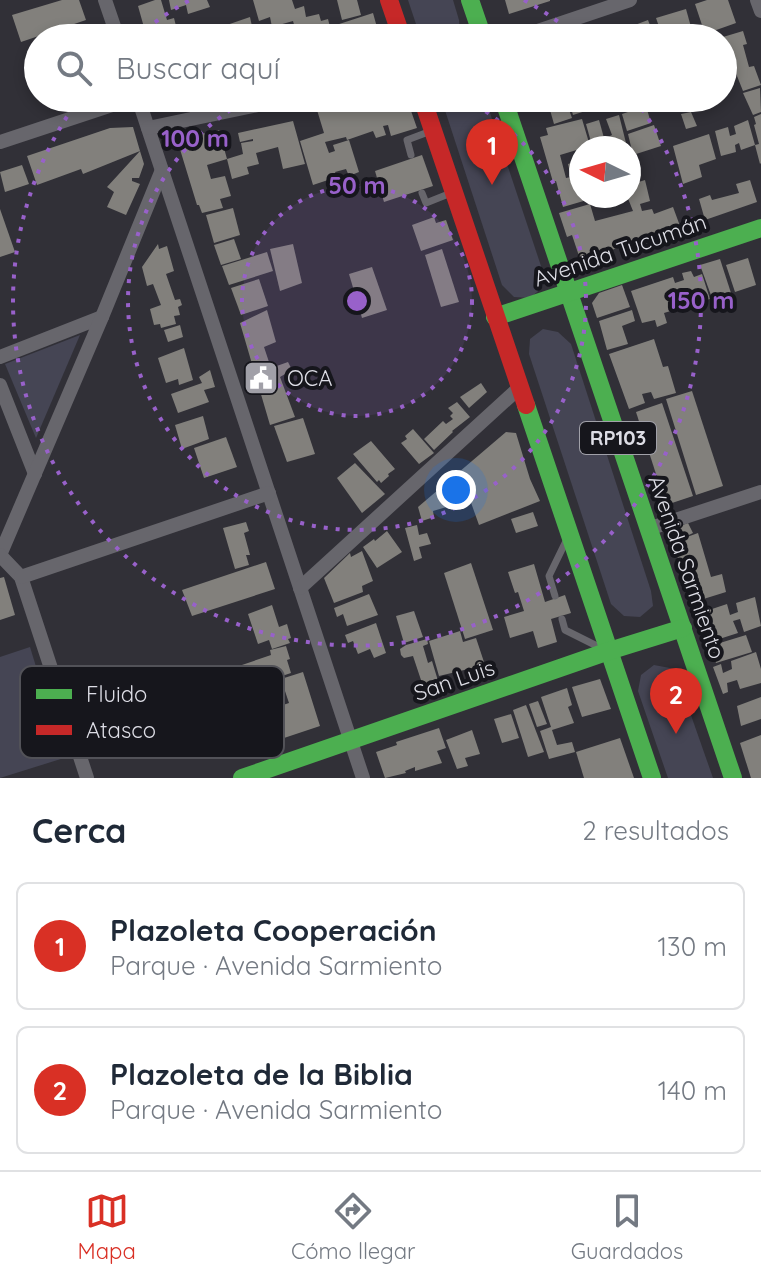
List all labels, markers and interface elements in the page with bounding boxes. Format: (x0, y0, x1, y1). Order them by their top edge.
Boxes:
search box (24, 24, 737, 112)
icon: search (52, 46, 96, 90)
text: Buscar aquí (116, 49, 280, 87)
pin: 1 (466, 119, 518, 185)
text: 100 m (161, 123, 229, 153)
north arrow (569, 136, 641, 208)
text: 50 m (328, 170, 386, 200)
street label: Avenida Tucumán (530, 207, 710, 293)
text: 150 m (668, 285, 734, 315)
centre of rings (343, 287, 371, 315)
public building icon: OCA (242, 359, 280, 397)
place label: OCA (287, 364, 332, 392)
road number: RP103 (580, 422, 656, 454)
your location (436, 470, 476, 510)
street label: Avenida Sarmiento (642, 471, 732, 663)
street label: San Luis (410, 653, 498, 707)
legend (20, 666, 284, 758)
pin: 2 (650, 668, 702, 734)
text: Fluido (86, 680, 147, 708)
text: Atasco (86, 716, 156, 744)
text: Cerca (32, 809, 126, 852)
text: 2 resultados (582, 814, 729, 847)
text: Plazoleta Cooperación (110, 911, 437, 949)
text: 1 (55, 930, 65, 963)
text: 130 m (657, 930, 727, 963)
text: Parque · Avenida Sarmiento (110, 949, 442, 982)
text: Plazoleta de la Biblia (110, 1055, 413, 1093)
text: 2 (53, 1074, 67, 1107)
text: 140 m (658, 1074, 727, 1107)
text: Parque · Avenida Sarmiento (110, 1093, 442, 1126)
tab: Mapa (78, 1189, 136, 1265)
tab: Cómo llegar (291, 1189, 416, 1265)
tab: Guardados (571, 1189, 683, 1265)

